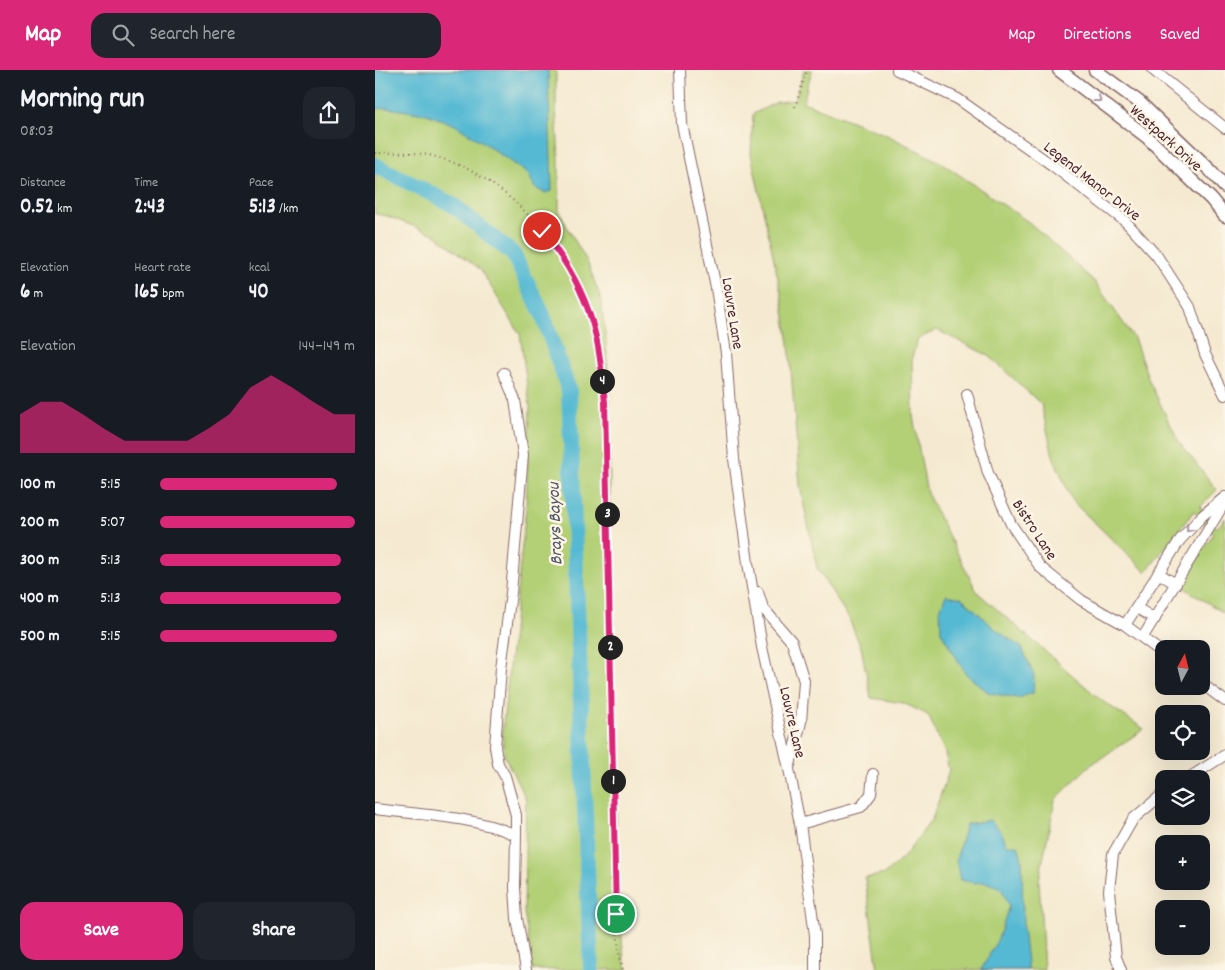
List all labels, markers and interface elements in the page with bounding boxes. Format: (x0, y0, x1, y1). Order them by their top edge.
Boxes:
search box (91, 13, 441, 58)
text: Map (25, 18, 61, 52)
icon: search (109, 21, 137, 49)
text: Search here (149, 22, 235, 49)
text: Map (1008, 23, 1035, 48)
text: Directions (1063, 23, 1132, 48)
text: Saved (1160, 23, 1200, 48)
text: Morning run (20, 81, 144, 121)
button: share (303, 87, 355, 139)
one-way arrow (1092, 94, 1101, 102)
street label: Westpark Drive (1124, 100, 1207, 178)
text: 08:03 (20, 120, 54, 143)
street label: Legend Manor Drive (1038, 137, 1145, 227)
text: Distance (20, 173, 66, 193)
text: Time (134, 173, 158, 193)
text: Pace (249, 173, 273, 193)
text: 0.52 (20, 193, 54, 223)
text: 2:43 (134, 193, 165, 223)
text: 5:13 (249, 193, 276, 223)
text: km (54, 199, 72, 219)
text: /km (276, 199, 298, 219)
pin (521, 210, 563, 252)
icon: check (528, 217, 556, 245)
text: Elevation (20, 258, 69, 278)
text: Heart rate (134, 258, 191, 278)
text: kcal (249, 258, 270, 278)
street label: Louvre Lane (715, 276, 749, 351)
text: 6 (20, 278, 30, 308)
text: 165 (134, 278, 159, 308)
text: 40 (249, 278, 269, 308)
text: m (30, 284, 43, 304)
text: bpm (159, 284, 184, 304)
text: Elevation (20, 335, 76, 358)
text: 144–149 m (298, 335, 355, 358)
pin: 4 (589, 368, 615, 394)
text: 4 (600, 371, 605, 391)
text: 100 m (20, 473, 56, 496)
text: 5:15 (100, 473, 121, 496)
water label: Brays Bayou (543, 481, 570, 566)
street label: Bistro Lane (1006, 495, 1062, 565)
pin: 3 (595, 502, 619, 526)
text: 3 (604, 504, 611, 524)
text: 200 m (20, 511, 59, 534)
text: 5:07 (100, 511, 125, 534)
one-way arrow (1186, 524, 1195, 533)
text: 300 m (20, 549, 59, 572)
text: 5:13 (100, 549, 121, 572)
text: 400 m (20, 587, 59, 610)
text: 5:13 (100, 587, 121, 610)
text: 500 m (20, 625, 60, 648)
text: 5:15 (100, 625, 121, 648)
pin: 2 (597, 634, 623, 660)
text: 2 (607, 637, 614, 657)
north arrow (1155, 640, 1210, 695)
map controls (1155, 640, 1210, 955)
street label: Louvre Lane (772, 685, 811, 760)
button: locate (1155, 705, 1210, 760)
pin: 1 (601, 768, 625, 794)
button: layers (1155, 770, 1210, 825)
text: 1 (612, 771, 615, 791)
button: + (1155, 835, 1210, 890)
pin (595, 893, 637, 935)
icon: arrive (602, 900, 630, 928)
button: − (1155, 900, 1210, 955)
button: Save (20, 902, 183, 960)
button: Share (193, 902, 355, 960)

